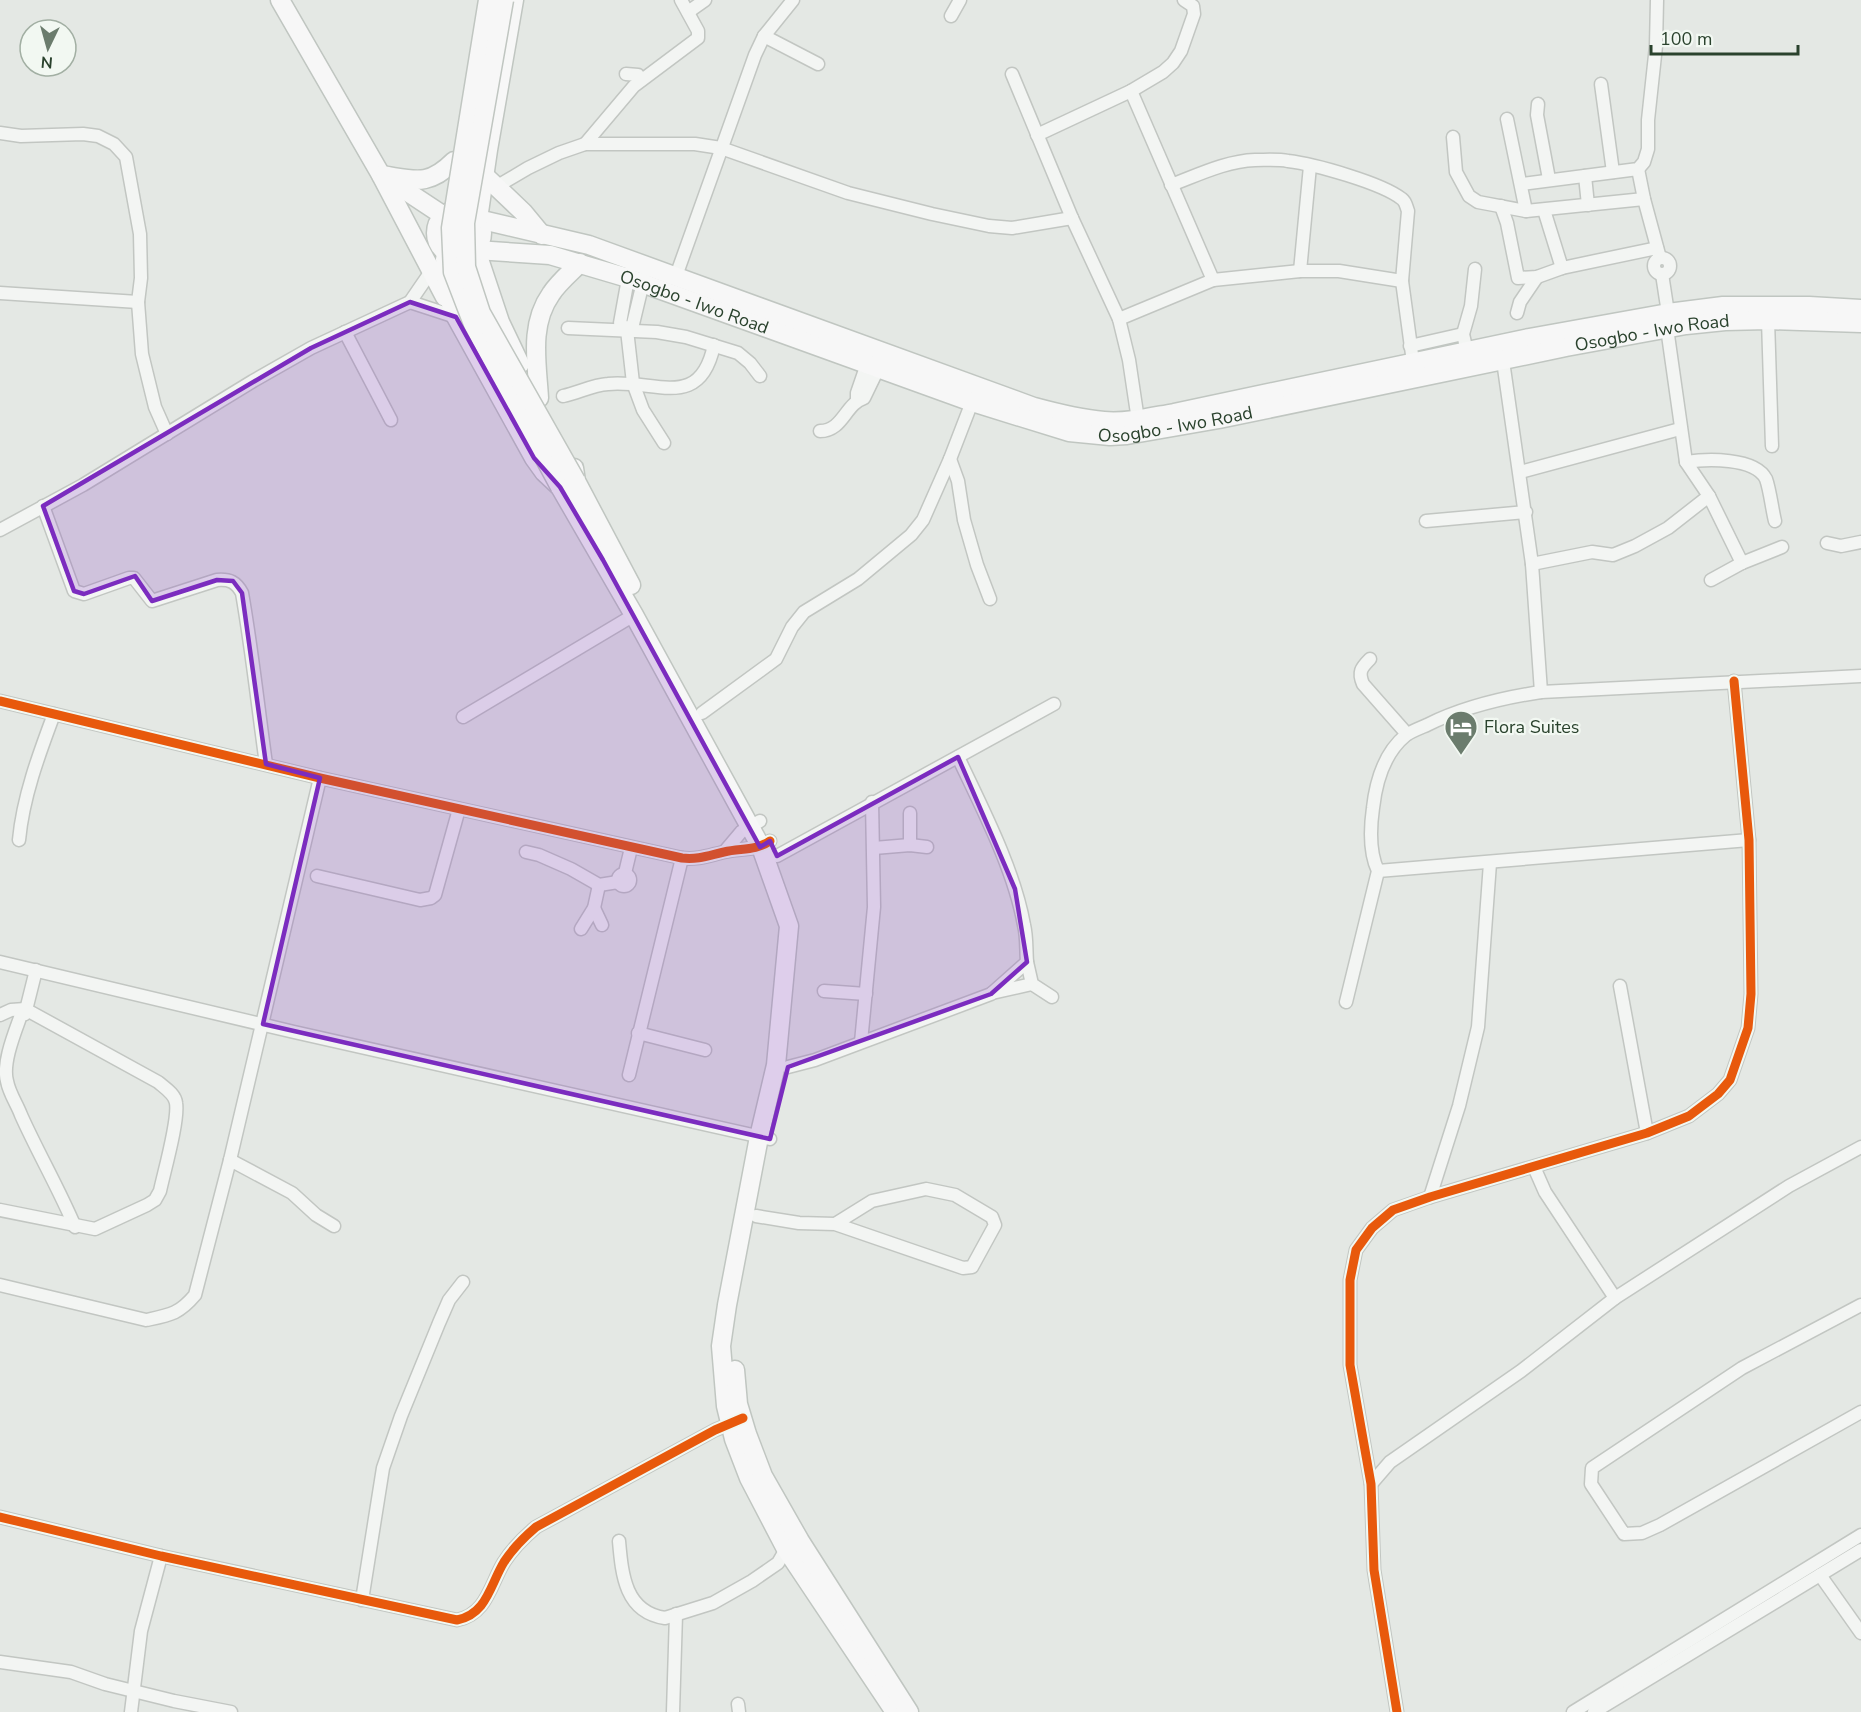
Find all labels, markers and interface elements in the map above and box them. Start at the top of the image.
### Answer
north arrow [18,18,78,78]
scale bar [1651,18,1798,56]
text: 100 m [1660,27,1712,51]
text: N [40,50,54,73]
street label: Osogbo - Iwo Road [617,264,772,340]
street label: Osogbo - Iwo Road [1573,309,1731,357]
street label: Osogbo - Iwo Road [1097,400,1255,448]
hotel icon: Flora Suites [1443,709,1479,756]
place label: Flora Suites [1484,715,1579,739]

